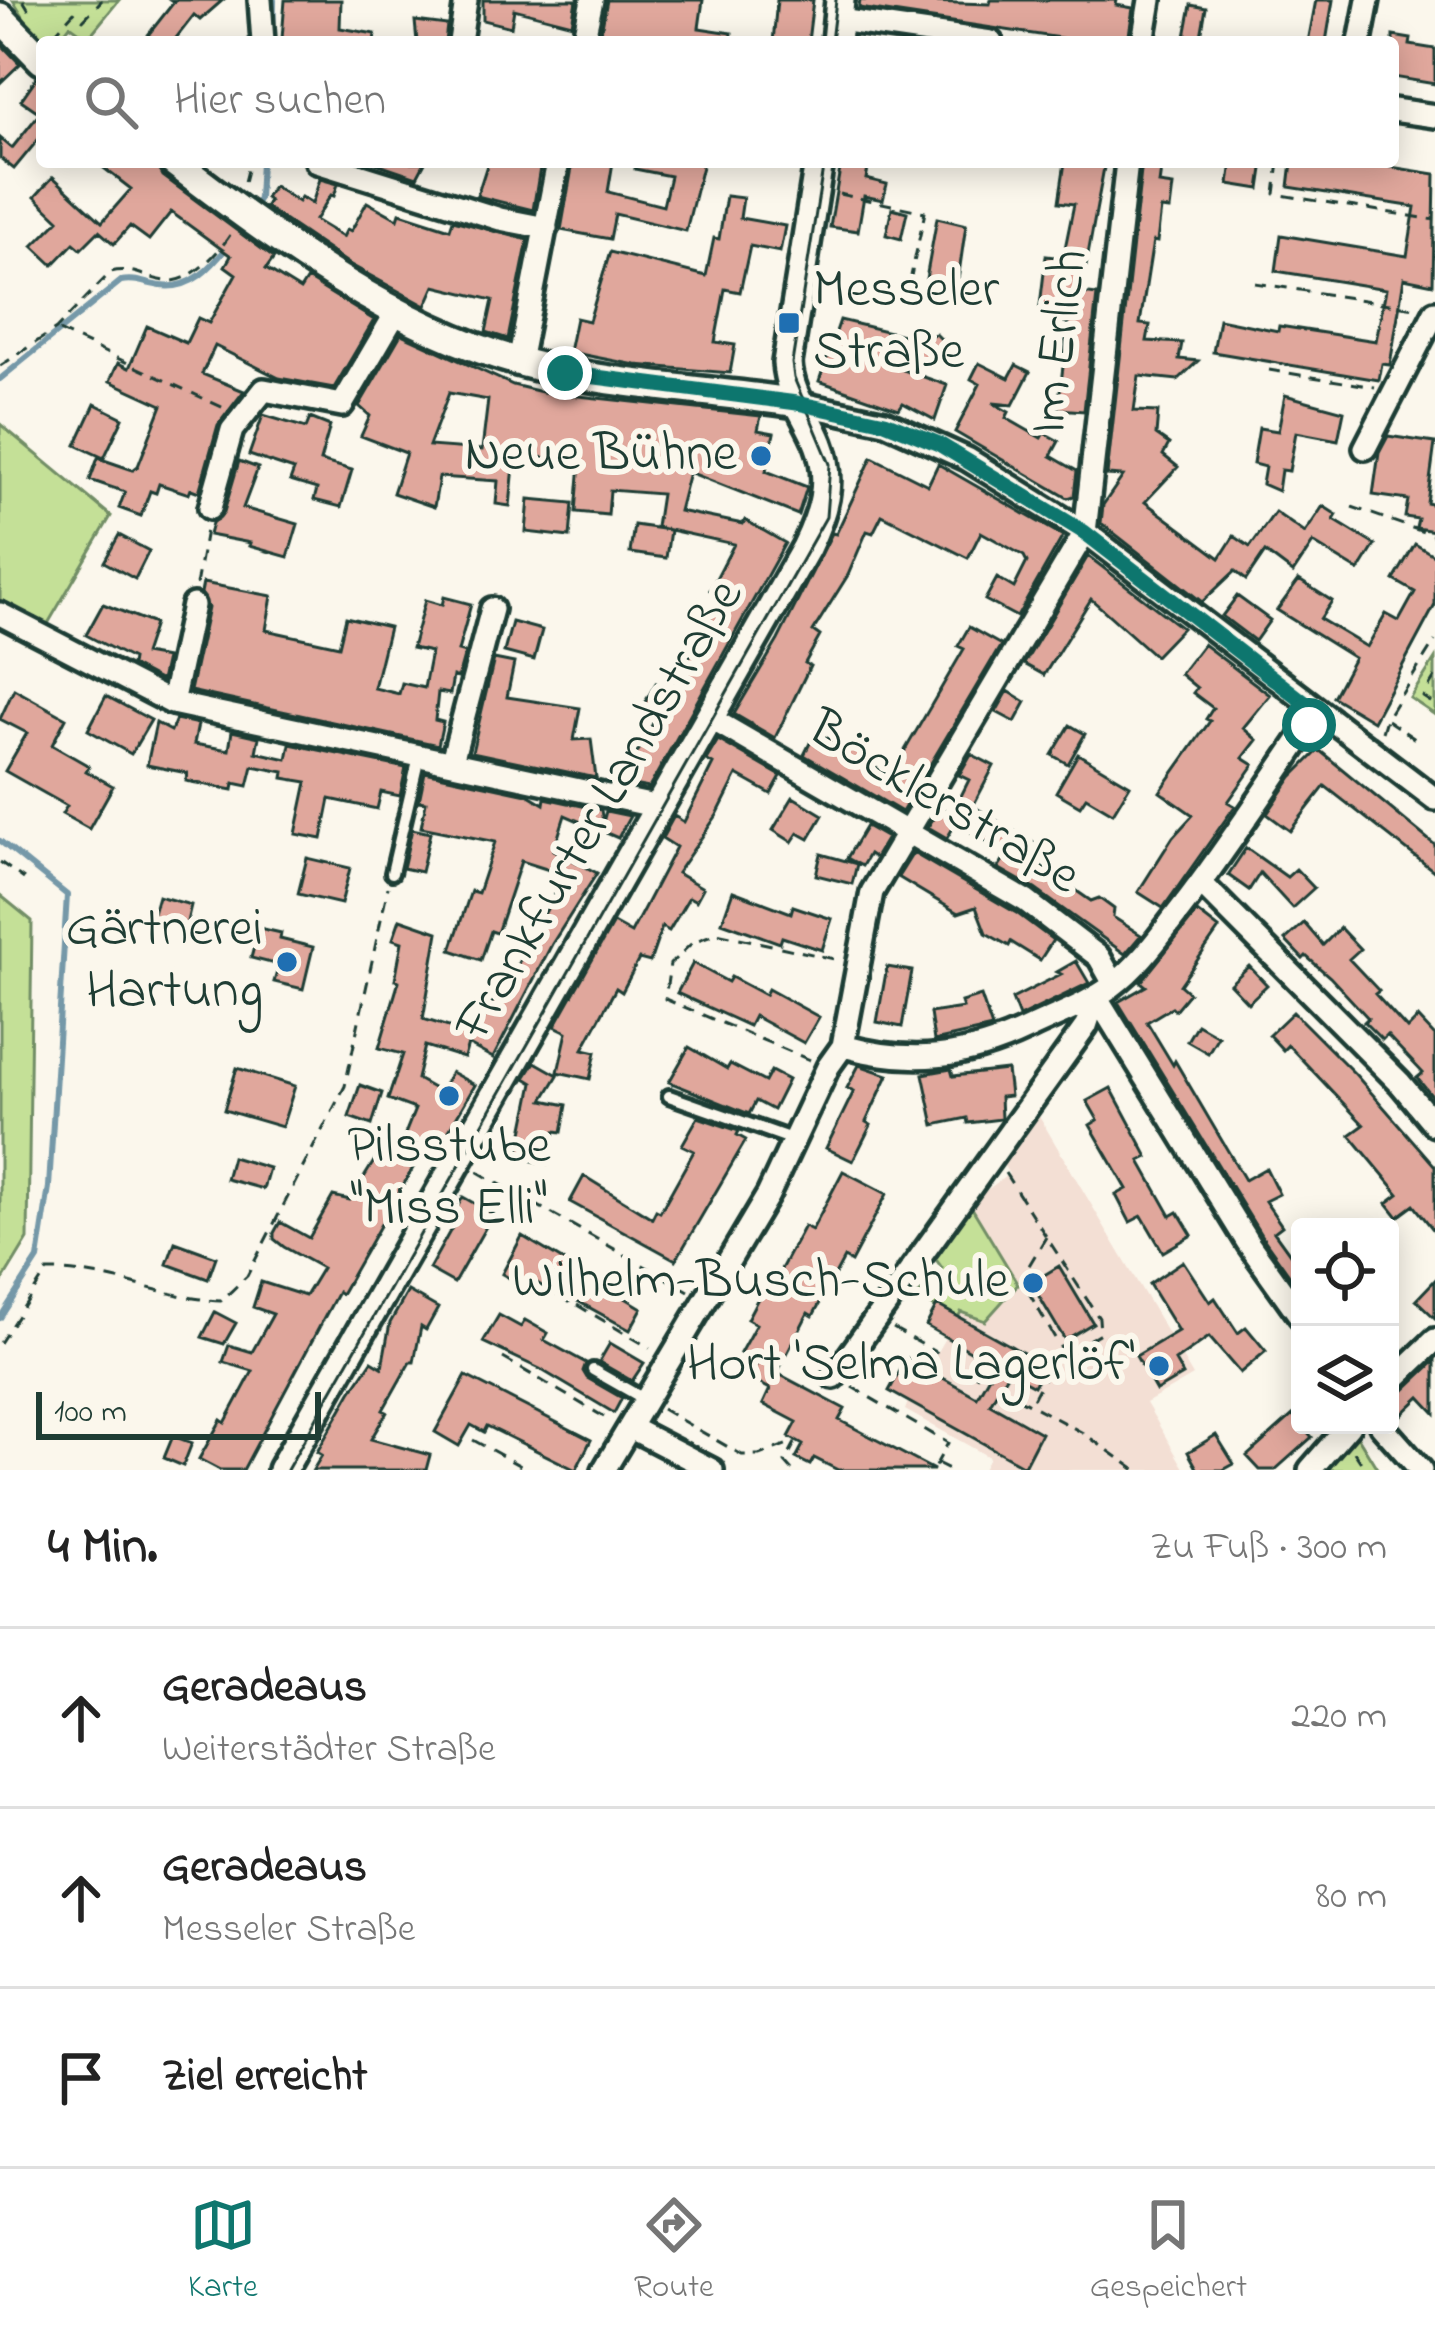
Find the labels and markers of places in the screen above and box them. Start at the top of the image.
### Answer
place label: Messeler Straße [813,253,999,393]
marker: Messeler Straße [776,310,802,336]
place label: Neue Bühne [464,417,738,495]
marker: Neue Bühne [748,443,774,469]
place label: Gärtnerei Hartung [65,892,263,1033]
marker: Gärtnerei Hartung [274,949,300,975]
marker: Pilsstube "Miss Elli" [436,1083,462,1109]
place label: Pilsstube "Miss Elli" [347,1109,551,1249]
place label: Wilhelm-Busch-Schule [512,1244,1010,1322]
marker: Wilhelm-Busch-Schule [1020,1270,1046,1296]
place label: Hort 'Selma Lagerlöf' [687,1327,1135,1406]
marker: Hort 'Selma Lagerlöf' [1146,1353,1172,1379]

